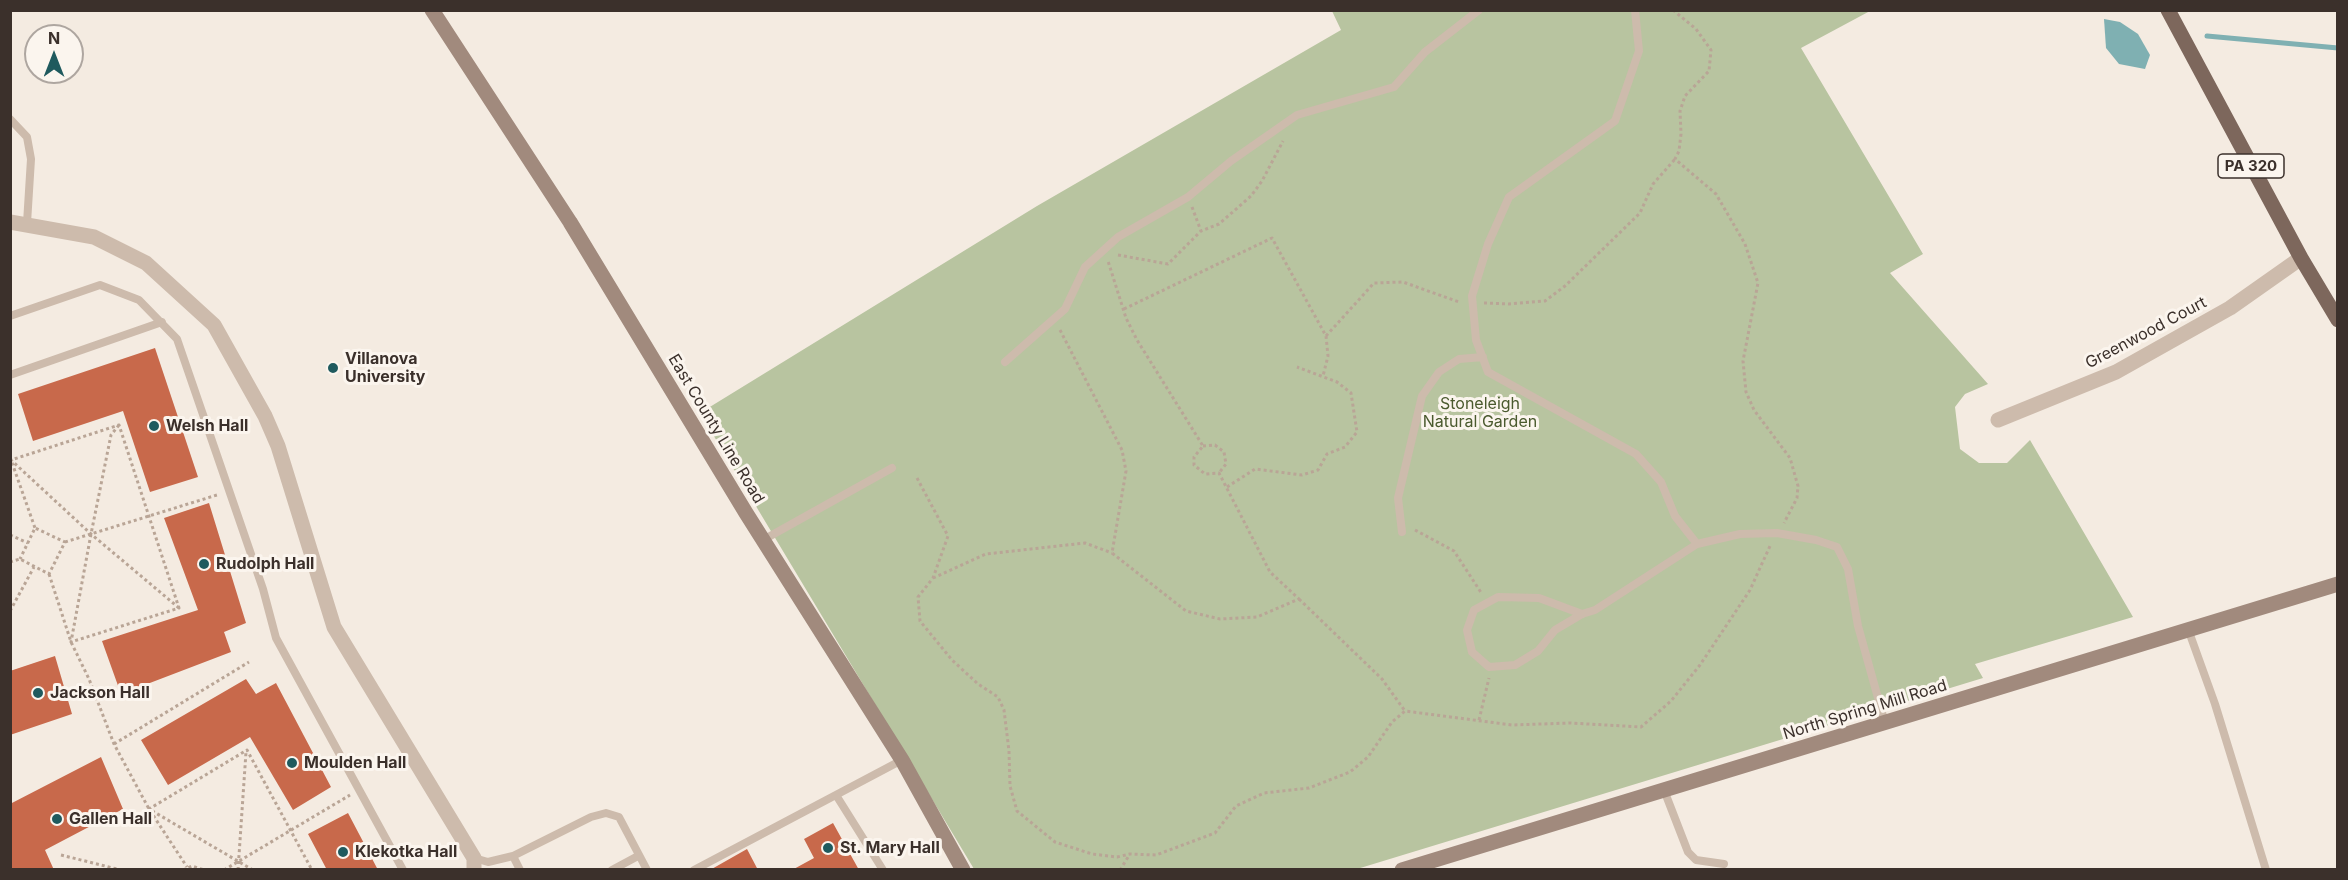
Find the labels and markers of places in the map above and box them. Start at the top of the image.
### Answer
place label: Villanova University [345,349,426,387]
marker: Villanova University [326,361,340,375]
place label: Welsh Hall [166,416,248,436]
marker: Welsh Hall [147,419,161,433]
place label: Rudolph Hall [216,554,314,574]
marker: Rudolph Hall [197,557,211,571]
place label: Jackson Hall [50,683,150,703]
marker: Jackson Hall [31,686,45,700]
place label: Moulden Hall [304,753,406,773]
marker: Moulden Hall [285,756,299,770]
place label: Gallen Hall [69,809,152,829]
marker: Gallen Hall [50,812,64,826]
place label: St. Mary Hall [840,838,940,858]
marker: St. Mary Hall [821,841,835,855]
place label: Klekotka Hall [355,842,457,862]
marker: Klekotka Hall [336,845,350,859]

